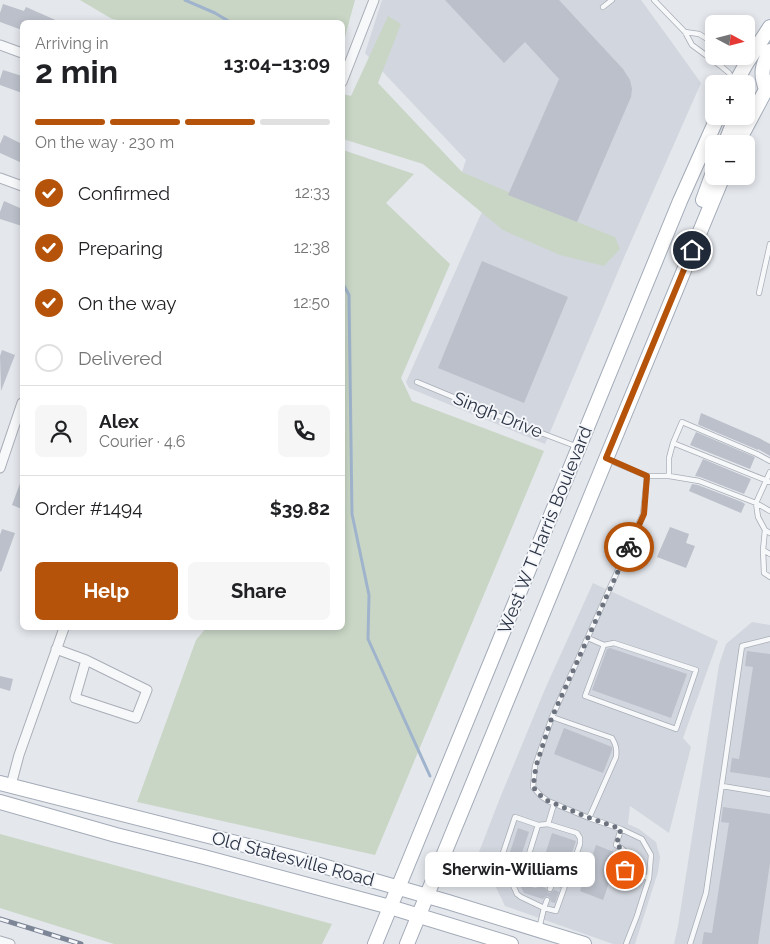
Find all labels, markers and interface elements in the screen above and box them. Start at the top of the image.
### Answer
north arrow [705,15,755,65]
map controls [705,15,755,185]
text: Arriving in [35,34,109,53]
text: 13:04–13:09 [224,52,330,74]
text: 2 min [35,53,118,90]
button: + [705,75,755,125]
text: On the way · 230 m [35,133,174,152]
button: − [705,135,755,185]
icon: check [35,179,63,207]
text: Confirmed [78,182,170,204]
text: 12:33 [295,183,330,202]
pin [671,229,713,271]
icon: check [35,234,63,262]
icon: home [678,236,706,264]
text: Preparing [78,237,163,259]
text: 12:38 [294,238,330,257]
icon: check [35,289,63,317]
text: On the way [78,292,177,314]
text: 12:50 [293,293,330,312]
text: Delivered [78,347,162,369]
street label: Singh Drive [450,387,546,442]
button: person [35,405,87,457]
button: phone [278,405,330,457]
text: Alex [99,410,139,432]
street label: West W T Harris Boulevard [493,423,596,637]
text: Courier · 4.6 [99,432,185,451]
text: Order #1494 [35,497,143,519]
text: $39.82 [270,497,330,519]
courier [604,522,654,572]
icon: bike [615,533,643,561]
button: Help [35,562,178,620]
button: Share [188,562,330,620]
street label: Old Statesville Road [210,827,377,890]
pin [604,849,646,891]
callout: Sherwin-Williams [425,852,595,888]
icon: bag [611,856,639,884]
text: Sherwin-Williams [442,860,578,879]

